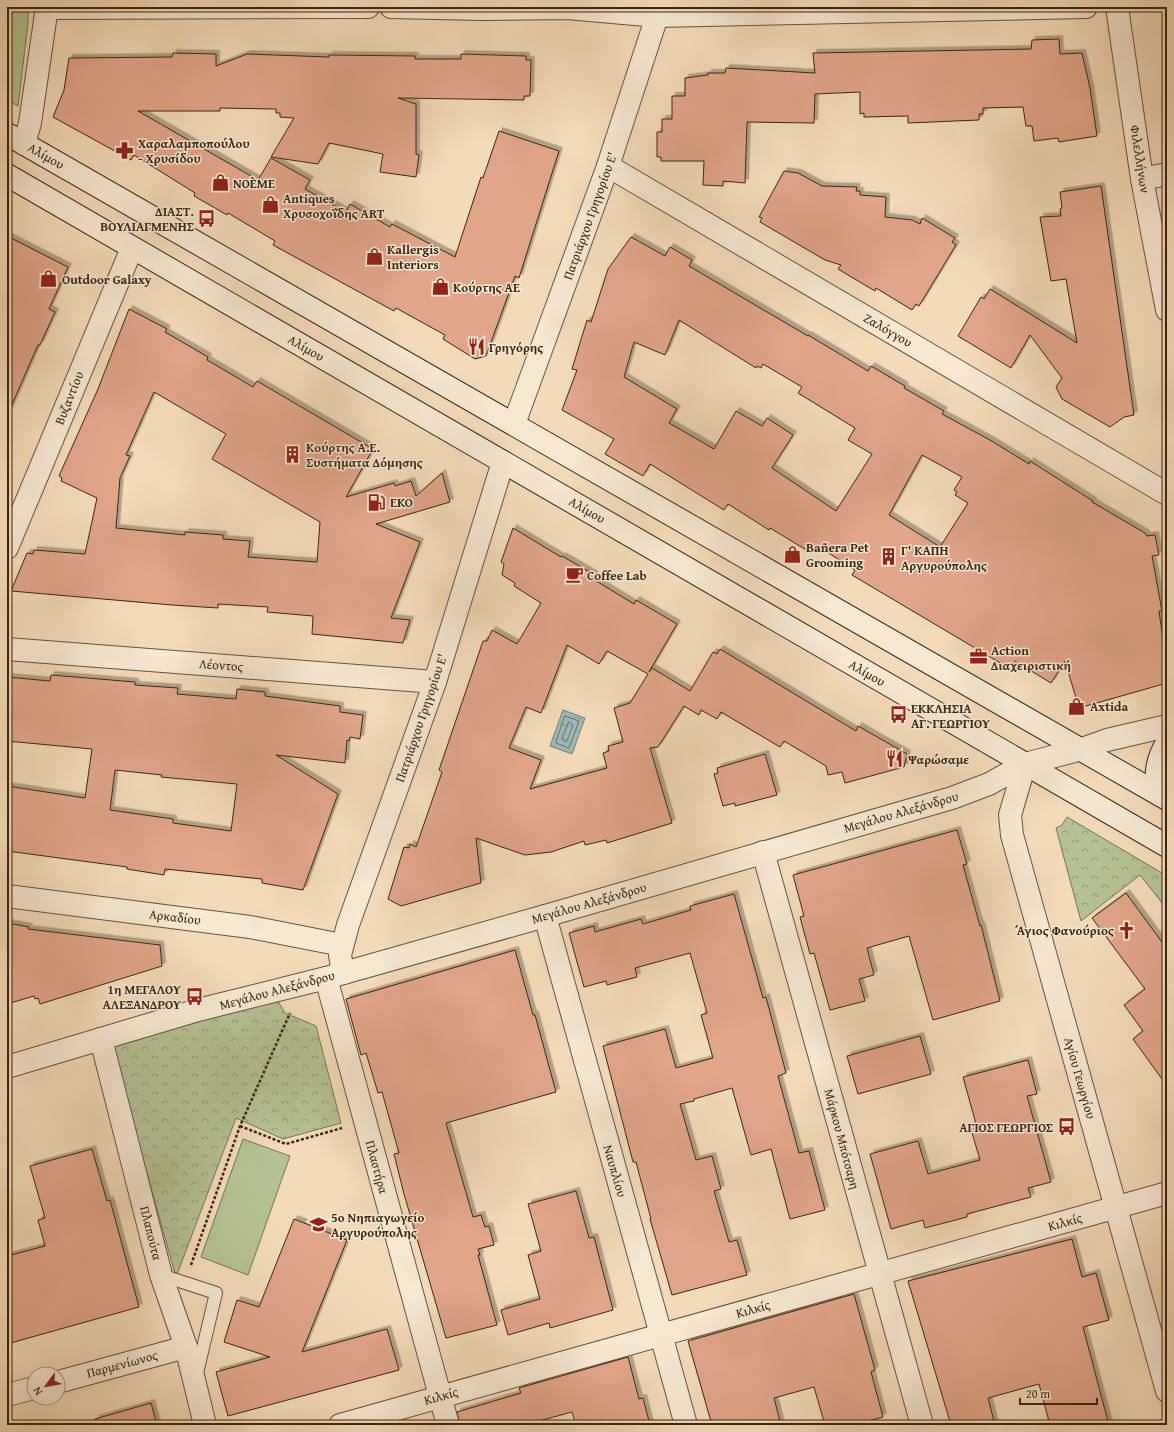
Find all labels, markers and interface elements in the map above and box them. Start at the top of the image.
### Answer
street label: Φιλελλήνων [1125,123,1155,195]
place label: Χαραλαμποπούλου - Χρυσίδου [138,134,250,168]
street label: Αλίμου [24,138,68,174]
pharmacy icon: Χαραλαμποπούλου - Χρυσίδου [115,140,135,160]
street label: Πατριάρχου Γρηγορίου Ε' [558,150,622,282]
shop icon: NOÈME [210,173,230,193]
place label: NOÈME [233,174,275,193]
place label: Antiques Χρυσοχοΐδης ART [283,189,385,223]
shop icon: Antiques Χρυσοχοΐδης ART [260,195,280,215]
place label: ΔΙΑΣΤ. ΒΟΥΛΙΑΓΜΕΝΗΣ [100,202,194,236]
bus stop icon: ΔΙΑΣΤ. ΒΟΥΛΙΑΓΜΕΝΗΣ [197,208,217,228]
place label: Kallergis Interiors [387,240,439,274]
shop icon: Kallergis Interiors [364,246,384,266]
shop icon: Outdoor Galaxy [39,269,59,289]
place label: Outdoor Galaxy [62,270,152,289]
shop icon: Κούρτης ΑΕ [430,277,450,297]
place label: Κούρτης ΑΕ [453,278,520,297]
street label: Ζαλόγγου [860,308,916,352]
street label: Αλίμου [284,330,328,366]
restaurant icon: Γρηγόρης [466,337,486,357]
place label: Γρηγόρης [489,338,543,357]
street label: Βυζαντίου [50,368,88,428]
place label: Κούρτης Α.Ε. Συστήματα Δόμησης [306,438,423,472]
building icon: Κούρτης Α.Ε. Συστήματα Δόμησης [283,444,303,464]
fuel station icon: EKO [367,492,387,512]
street label: Αλίμου [565,492,609,528]
place label: EKO [390,493,413,512]
place label: Bañera Pet Grooming [806,538,869,572]
place label: Γ' ΚΑΠΗ Αργυρούπολης [901,541,987,575]
shop icon: Bañera Pet Grooming [783,544,803,564]
building icon: Γ' ΚΑΠΗ Αργυρούπολης [878,547,898,567]
cafe icon: Coffee Lab [564,565,584,585]
place label: Coffee Lab [587,566,647,585]
place label: Action Διαχειριστική [990,641,1071,675]
office icon: Action Διαχειριστική [968,647,988,667]
street label: Πατριάρχου Γρηγορίου Ε' [390,651,452,785]
street label: Λέοντος [198,654,244,676]
street label: Αλίμου [845,655,889,691]
shop icon: Axtida [1067,696,1087,716]
place label: Axtida [1090,697,1129,716]
place label: ΕΚΚΛΗΣΙΑ ΑΓ. ΓΕΩΡΓΙΟΥ [911,699,991,733]
bus stop icon: ΕΚΚΛΗΣΙΑ ΑΓ. ΓΕΩΡΓΙΟΥ [888,705,908,725]
restaurant icon: Ψαρώσαμε [885,749,905,769]
place label: Ψαρώσαμε [907,750,969,769]
street label: Μεγάλου Αλεξάνδρου [841,786,961,837]
street label: Μεγάλου Αλεξάνδρου [529,877,649,928]
street label: Αρκαδίου [148,904,202,930]
church icon: Άγιος Φανούριος [1117,920,1137,940]
place label: Άγιος Φανούριος [1015,921,1114,940]
street label: Μεγάλου Αλεξάνδρου [217,965,337,1015]
place label: 1η ΜΕΓΑΛΟΥ ΑΛΕΞΑΝΔΡΟΥ [103,980,182,1014]
bus stop icon: 1η ΜΕΓΑΛΟΥ ΑΛΕΞΑΝΔΡΟΥ [184,986,204,1006]
street label: Αγίου Γεωργίου [1059,1035,1101,1121]
street label: Μάρκου Μπότσαρη [819,1087,865,1191]
bus stop icon: ΑΓΙΟΣ ΓΕΩΡΓΙΟΣ [1056,1117,1076,1137]
place label: ΑΓΙΟΣ ΓΕΩΡΓΙΟΣ [959,1118,1053,1137]
street label: Πλαστήρα [361,1138,393,1196]
street label: Ναυπλίου [598,1143,632,1200]
street label: Πλαπούτα [135,1204,167,1262]
place label: 5ο Νηπιαγωγείο Αργυρούπολης [331,1208,425,1242]
street label: Κιλκίς [1046,1208,1085,1236]
school or university icon: 5ο Νηπιαγωγείο Αργυρούπολης [308,1214,328,1234]
street label: Κιλκίς [734,1295,773,1323]
street label: Παρμενίωνος [84,1345,160,1383]
north arrow [26,1366,66,1406]
scale bar [1020,1380,1097,1406]
street label: Κιλκίς [422,1382,461,1410]
text: N [28,1383,46,1399]
text: 20 m [1026,1385,1050,1402]

